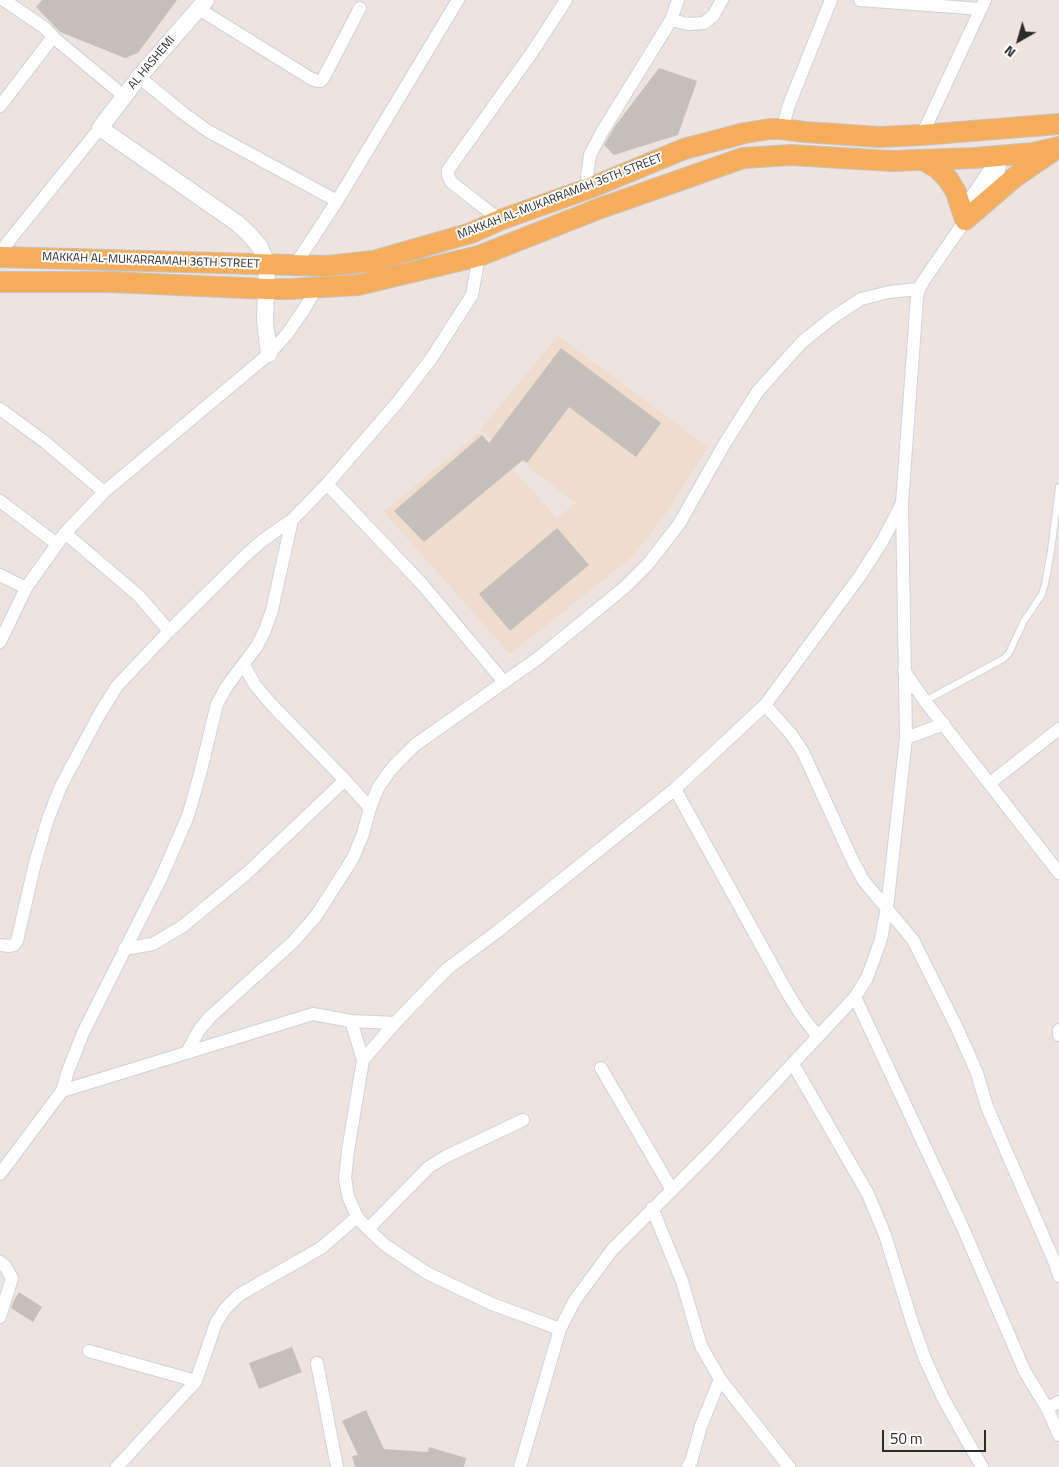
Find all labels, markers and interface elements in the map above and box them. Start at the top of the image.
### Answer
north arrow [994,15,1044,65]
street label: AL HASHEMI [126,33,178,93]
text: N [999,41,1020,63]
street label: MAKKAH AL-MUKARRAMAH 36TH STREET [456,151,664,243]
street label: MAKKAH AL-MUKARRAMAH 36TH STREET [42,250,260,272]
scale bar [884,1420,988,1452]
text: 50 m [890,1427,923,1450]

